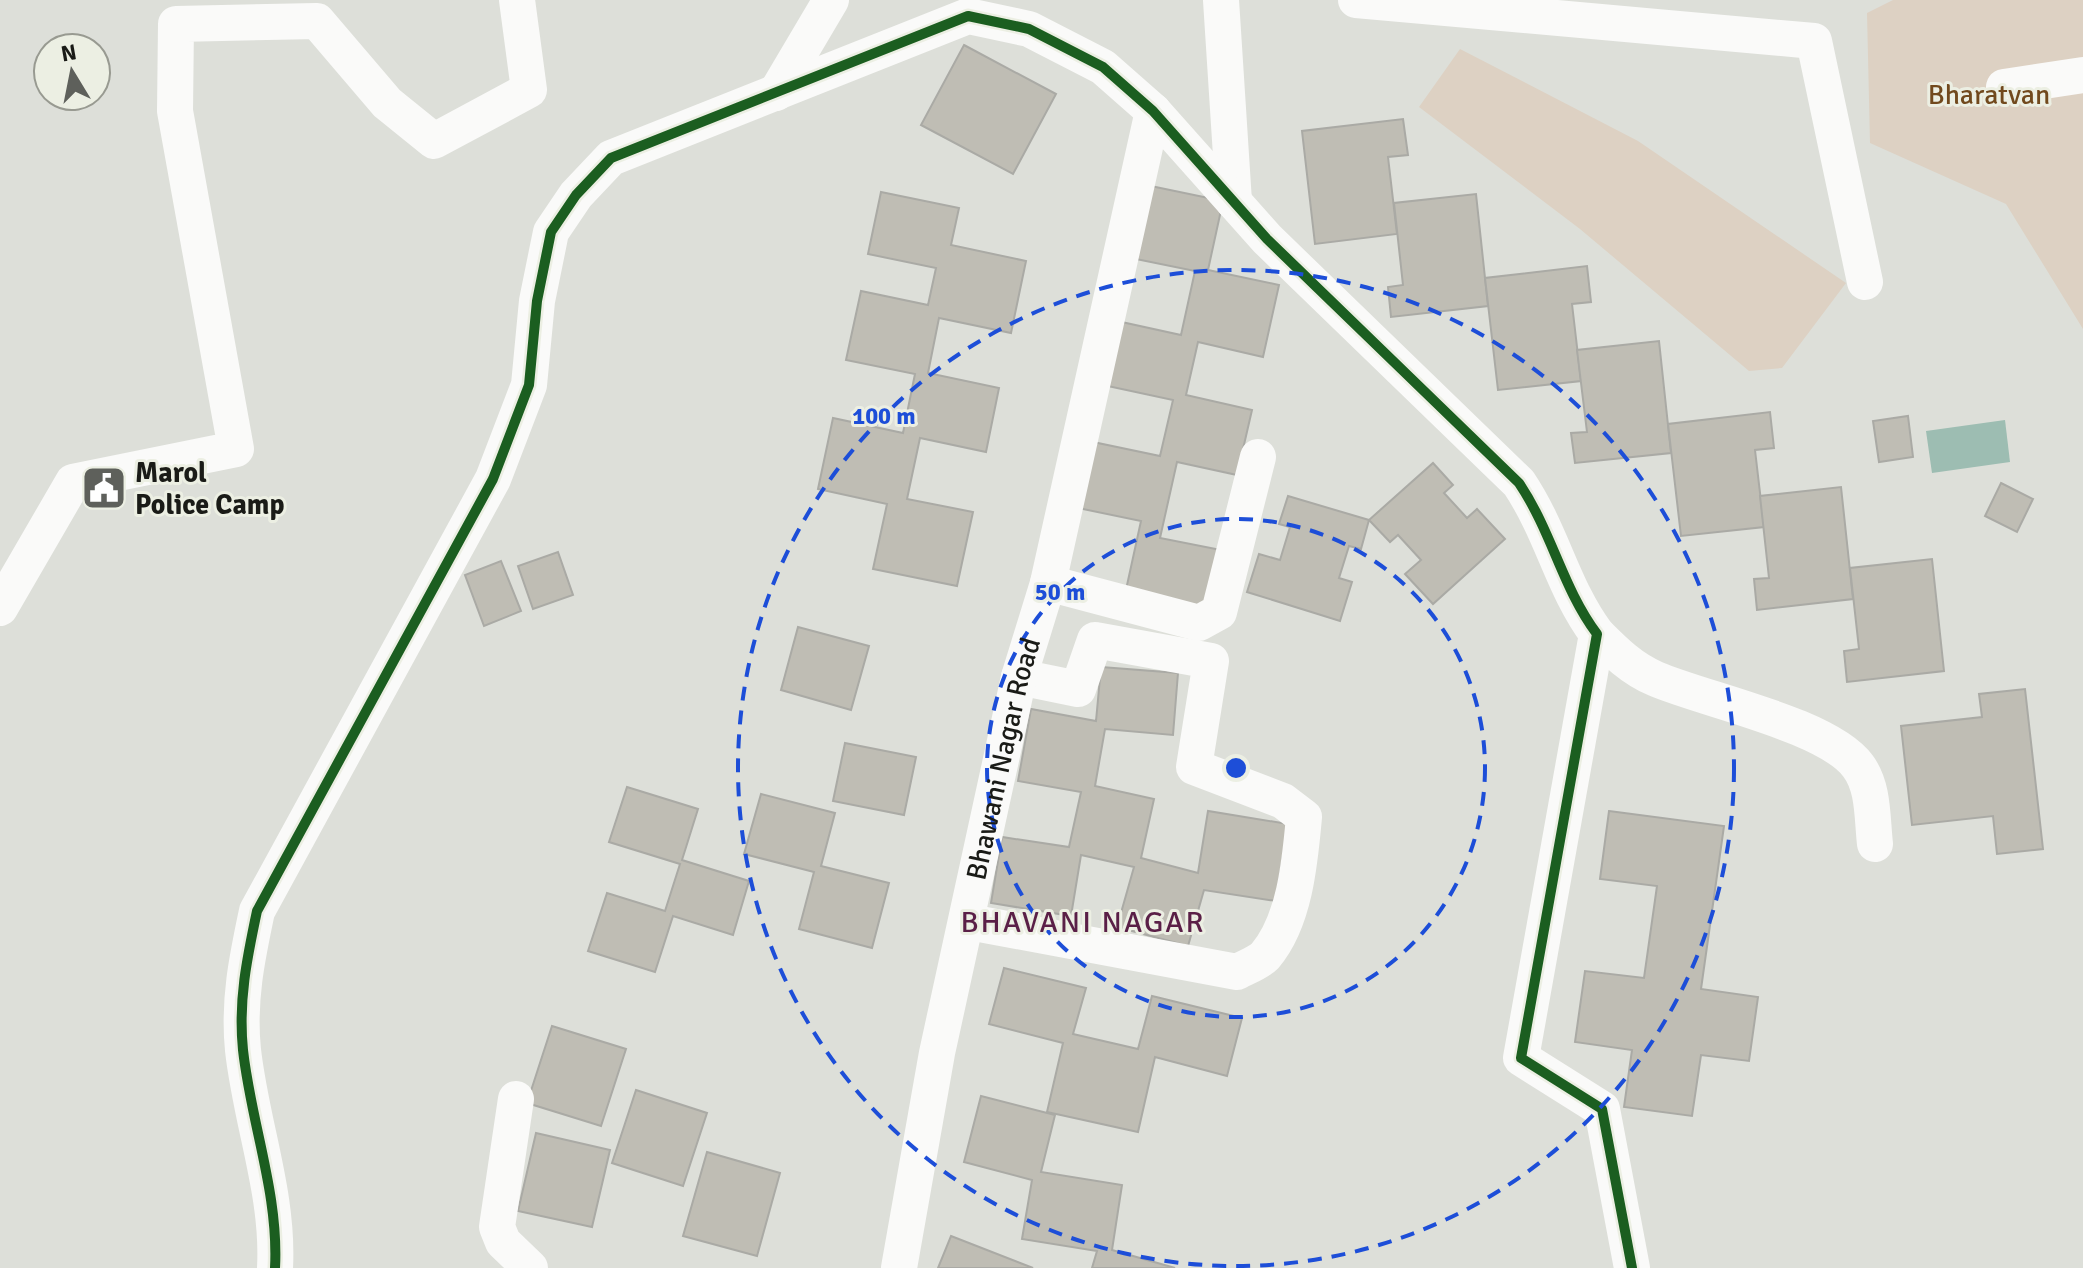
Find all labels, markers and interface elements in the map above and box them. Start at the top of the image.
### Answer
north arrow [32,32,112,112]
text: N [59,38,78,67]
park label: Bharatvan [1928,78,2050,112]
text: 100 m [852,401,916,431]
place label: Marol Police Camp [135,456,284,522]
public building icon: Marol Police Camp [80,464,128,512]
text: 50 m [1035,577,1085,607]
street label: Bhawani Nagar Road [959,633,1048,883]
centre of rings [1222,754,1250,782]
district label: BHAVANI NAGAR [960,904,1206,941]

